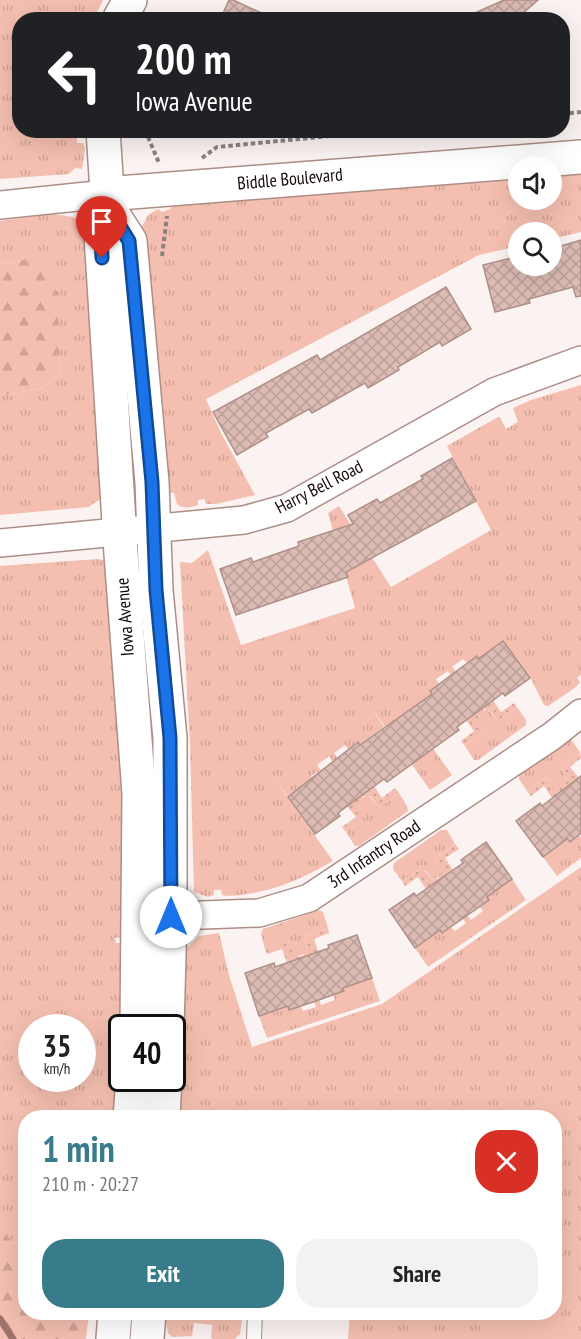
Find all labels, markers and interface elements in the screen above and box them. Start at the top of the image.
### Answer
text: 200 m [135,31,232,86]
icon: left [36,36,114,114]
text: Iowa Avenue [135,84,253,118]
map controls [508,156,562,276]
button: sound [508,156,562,210]
street label: Biddle Boulevard [236,162,344,195]
pin [76,196,127,258]
icon: arrive [85,205,118,238]
button: search [508,222,562,276]
street label: Harry Bell Road [271,455,367,519]
street label: Iowa Avenue [110,577,139,657]
street label: 3rd Infantry Road [323,814,425,893]
position arrow [139,885,203,949]
speed limit sign: 40 [108,1014,186,1092]
text: 35 [43,1026,71,1065]
text: km/h [44,1059,70,1078]
text: 1 min [42,1125,115,1172]
button: close [475,1130,538,1193]
text: 210 m · 20:27 [42,1171,139,1197]
button: Exit [42,1239,284,1308]
button: Share [296,1239,538,1308]

